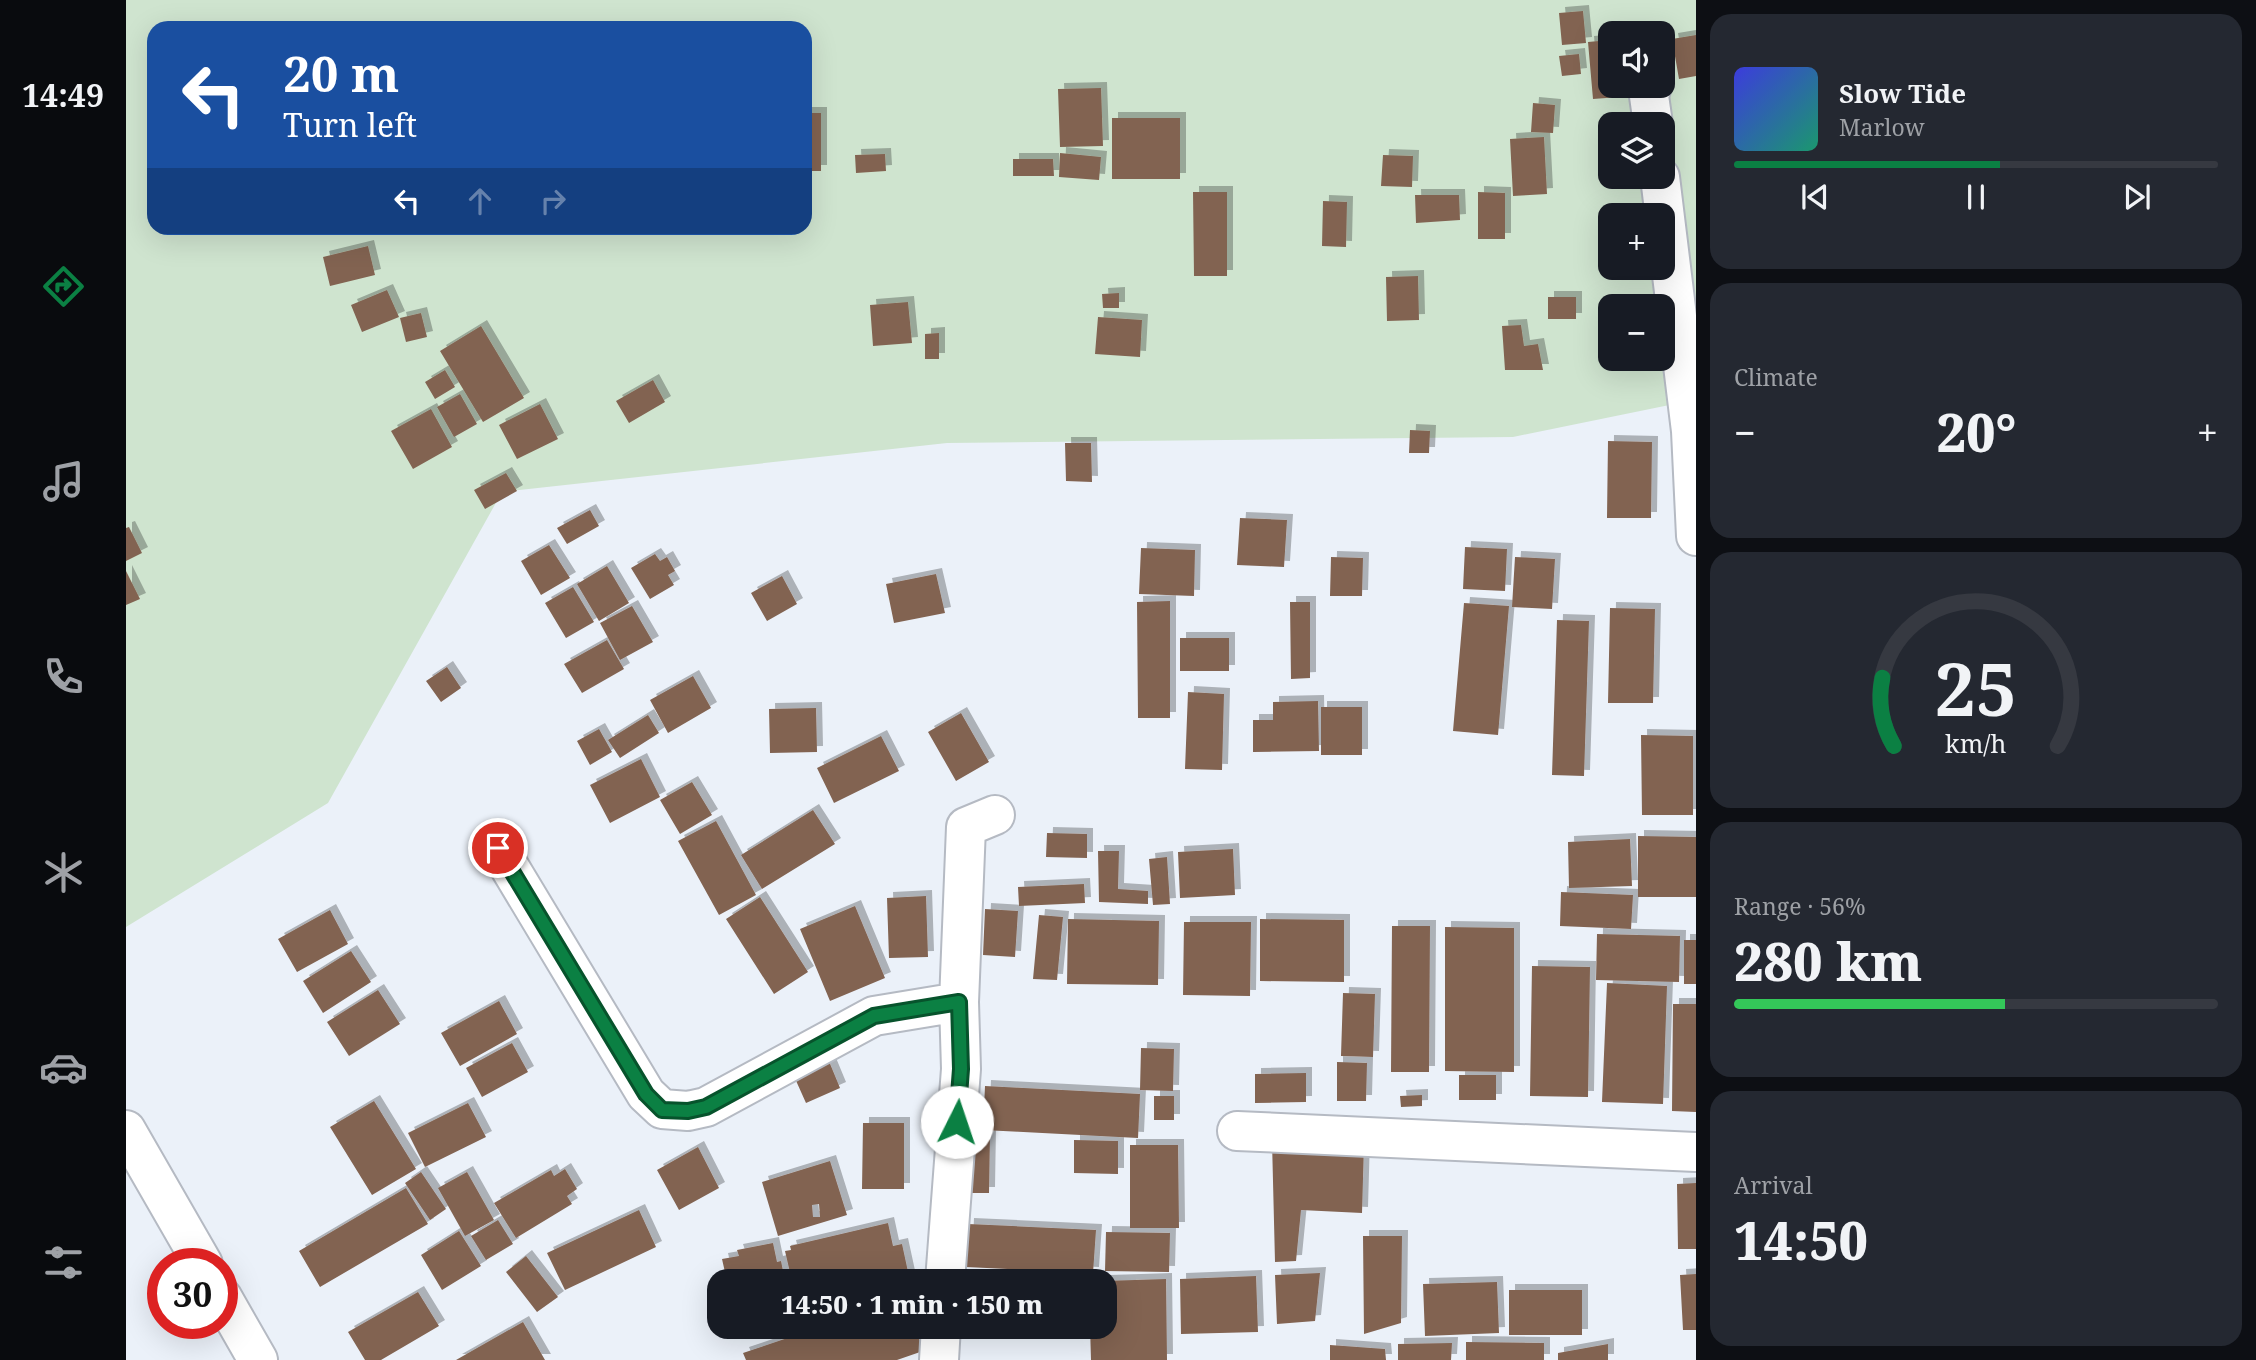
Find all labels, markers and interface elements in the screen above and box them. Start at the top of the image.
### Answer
map controls [1598,21,1675,371]
button: sound [1598,21,1675,98]
text: 20 m [283,40,399,106]
icon: left [168,49,259,140]
text: 14:49 [22,73,104,116]
text: Slow Tide [1839,75,1966,111]
text: Turn left [283,103,417,146]
text: Marlow [1839,111,1925,143]
button: layers [1598,112,1675,189]
icon: previous [1796,178,1834,216]
icon: pause [1957,178,1995,216]
icon: next [2118,178,2156,216]
icon: left [388,182,426,220]
icon: ahead [461,182,499,220]
icon: right [534,182,572,220]
button: + [1598,203,1675,280]
icon: directions [39,262,88,311]
button: − [1598,294,1675,371]
text: Climate [1734,361,1818,393]
text: 20° [1936,396,2016,467]
text: − [1734,406,1756,458]
text: + [2197,406,2218,458]
icon: music [39,457,88,506]
text: 25 [1935,638,2017,737]
icon: phone [39,652,88,701]
text: km/h [1945,726,2007,760]
pin [468,818,528,878]
icon: arrive [479,829,517,867]
icon: climate [39,848,88,897]
text: Range · 56% [1734,890,1866,922]
text: 280 km [1734,925,1922,996]
icon: car [39,1043,88,1092]
position arrow [920,1085,994,1159]
text: Arrival [1734,1169,1813,1201]
text: 14:50 [1734,1204,1868,1275]
icon: filters [39,1238,88,1287]
speed limit sign: 30 [147,1248,238,1339]
text: 14:50 · 1 min · 150 m [781,1286,1043,1322]

